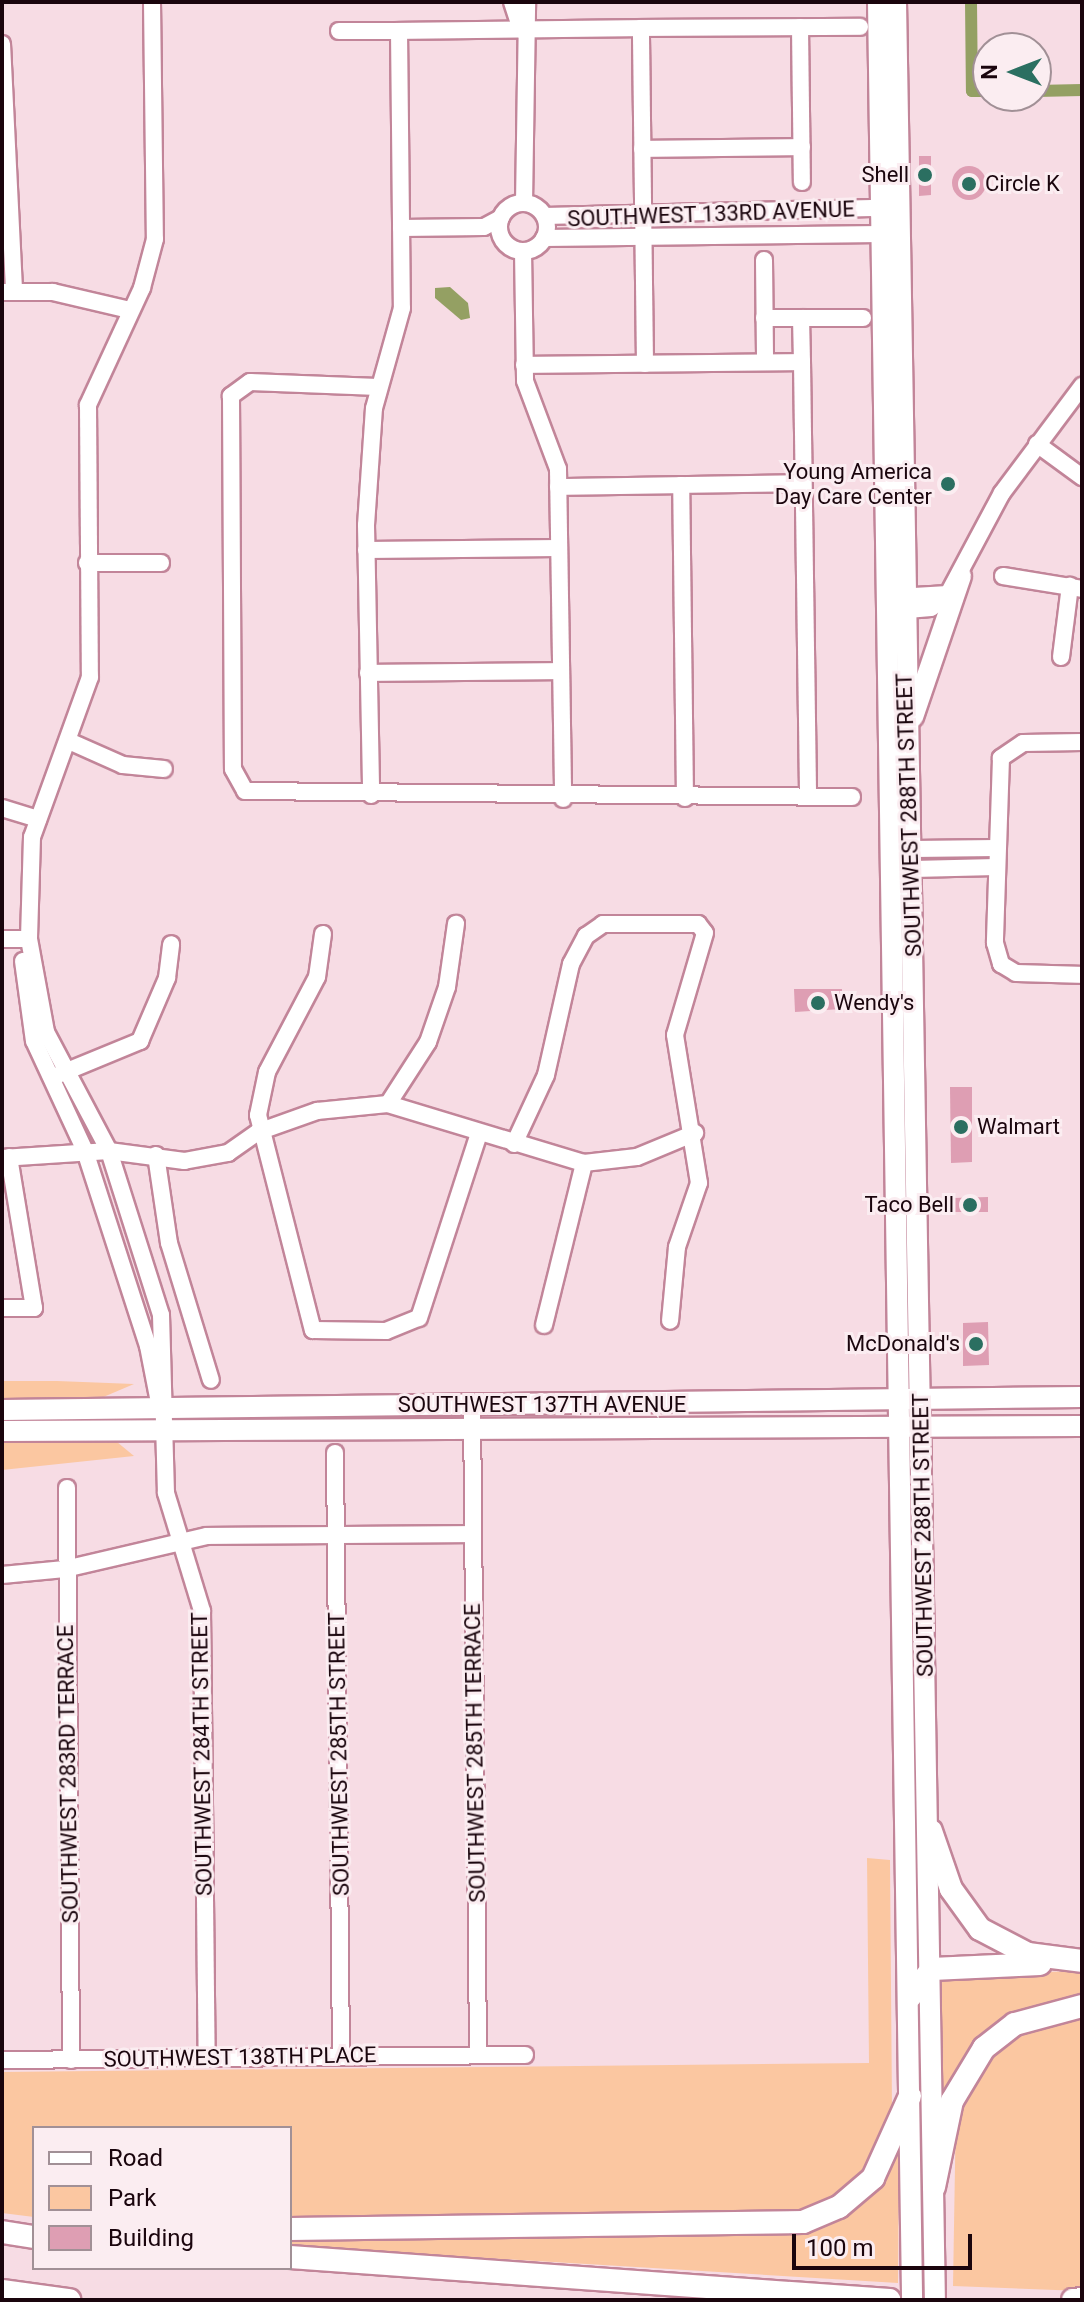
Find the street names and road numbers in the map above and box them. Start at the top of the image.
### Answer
street label: SOUTHWEST 133RD AVENUE [567,196,855,232]
street label: SOUTHWEST 288TH STREET [891,672,927,958]
street label: SOUTHWEST 137TH AVENUE [398,1392,686,1418]
street label: SOUTHWEST 288TH STREET [907,1393,939,1677]
street label: SOUTHWEST 285TH TERRACE [459,1603,491,1903]
street label: SOUTHWEST 284TH STREET [186,1612,218,1896]
street label: SOUTHWEST 285TH STREET [323,1612,355,1896]
street label: SOUTHWEST 283RD TERRACE [52,1624,84,1924]
street label: SOUTHWEST 138TH PLACE [103,2041,377,2073]

